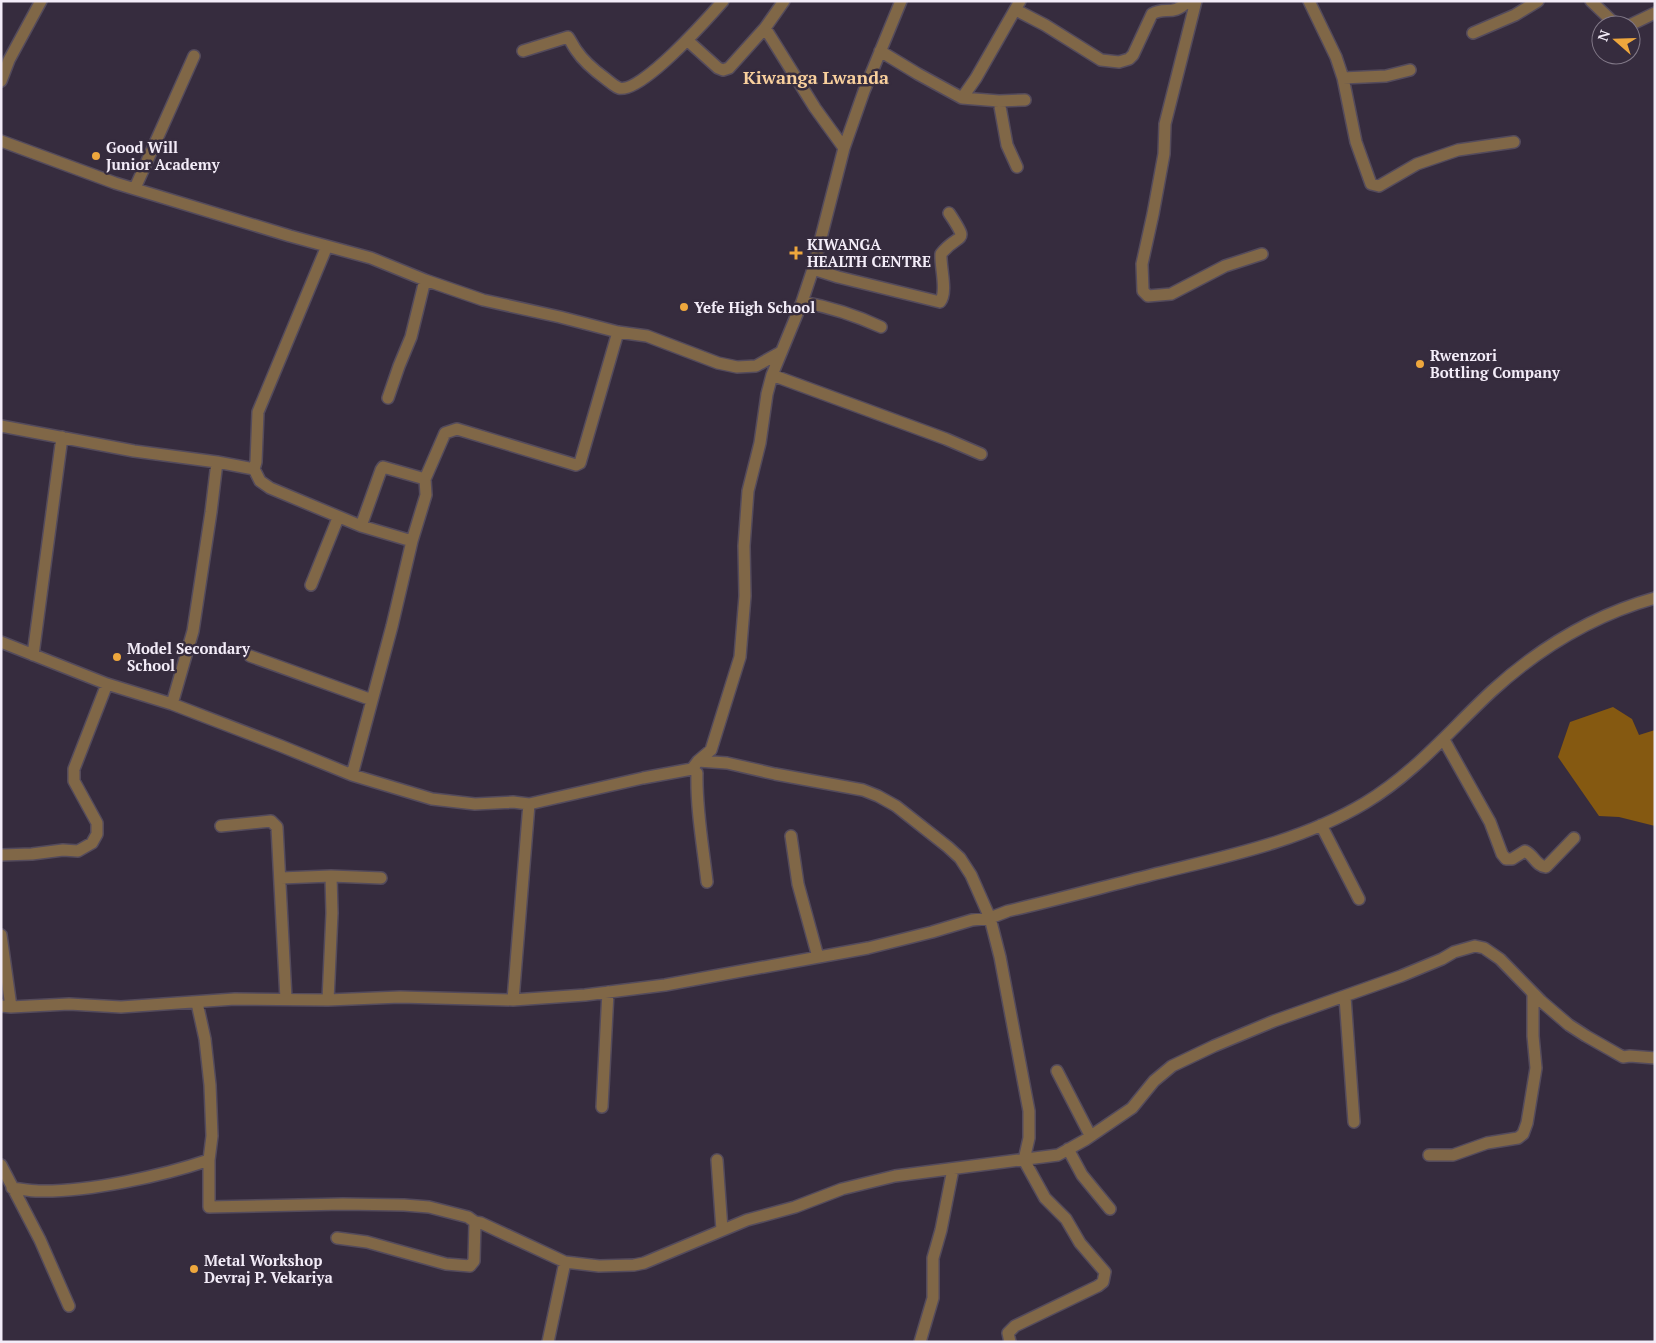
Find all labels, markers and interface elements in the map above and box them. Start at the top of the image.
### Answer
north arrow [1591,15,1641,65]
text: N [1593,27,1614,44]
district label: Kiwanga Lwanda [743,65,889,89]
place label: Good Will Junior Academy [106,137,221,174]
marker: Good Will Junior Academy [90,150,102,162]
place label: KIWANGA HEALTH CENTRE [807,234,931,271]
marker: KIWANGA HEALTH CENTRE [789,246,803,260]
place label: Yefe High School [694,297,815,317]
marker: Yefe High School [678,301,690,313]
place label: Rwenzori Bottling Company [1430,345,1561,382]
marker: Rwenzori Bottling Company [1414,358,1426,370]
place label: Model Secondary School [127,638,251,675]
marker: Model Secondary School [111,651,123,663]
place label: Metal Workshop Devraj P. Vekariya [204,1250,333,1287]
marker: Metal Workshop Devraj P. Vekariya [188,1263,200,1275]

